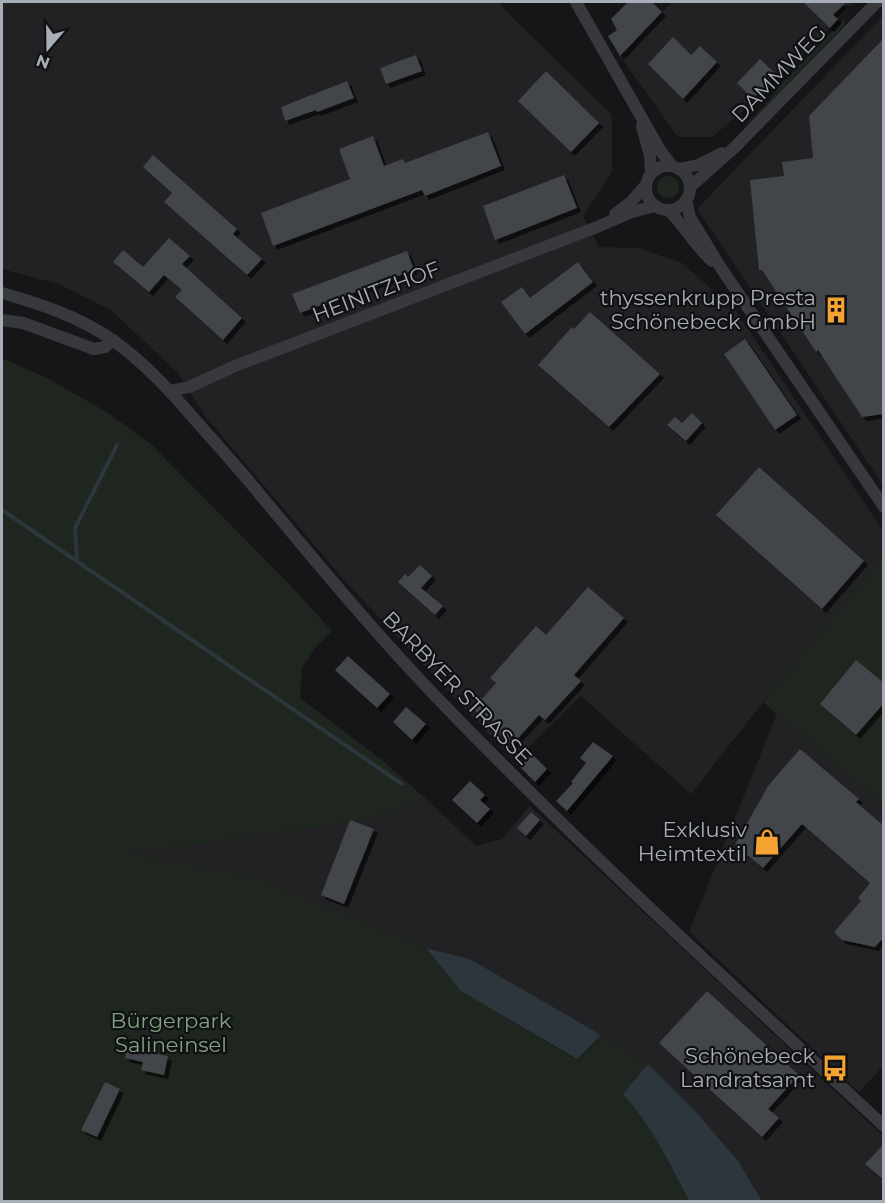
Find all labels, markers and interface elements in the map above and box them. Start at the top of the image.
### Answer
north arrow [18,18,78,78]
street label: DAMMWEG [726,20,831,127]
text: N [34,50,52,73]
street label: HEINITZHOF [309,256,443,327]
place label: thyssenkrupp Presta Schönebeck GmbH [600,285,816,334]
building icon: thyssenkrupp Presta Schönebeck GmbH [821,295,851,325]
street label: BARBYER STRASSE [378,606,537,770]
place label: Exklusiv Heimtextil [638,817,748,866]
shop icon: Exklusiv Heimtextil [752,827,782,857]
park label: Bürgerpark Salineinsel [111,1008,232,1057]
place label: Schönebeck Landratsamt [680,1043,815,1092]
bus stop icon: Schönebeck Landratsamt [820,1053,850,1083]

